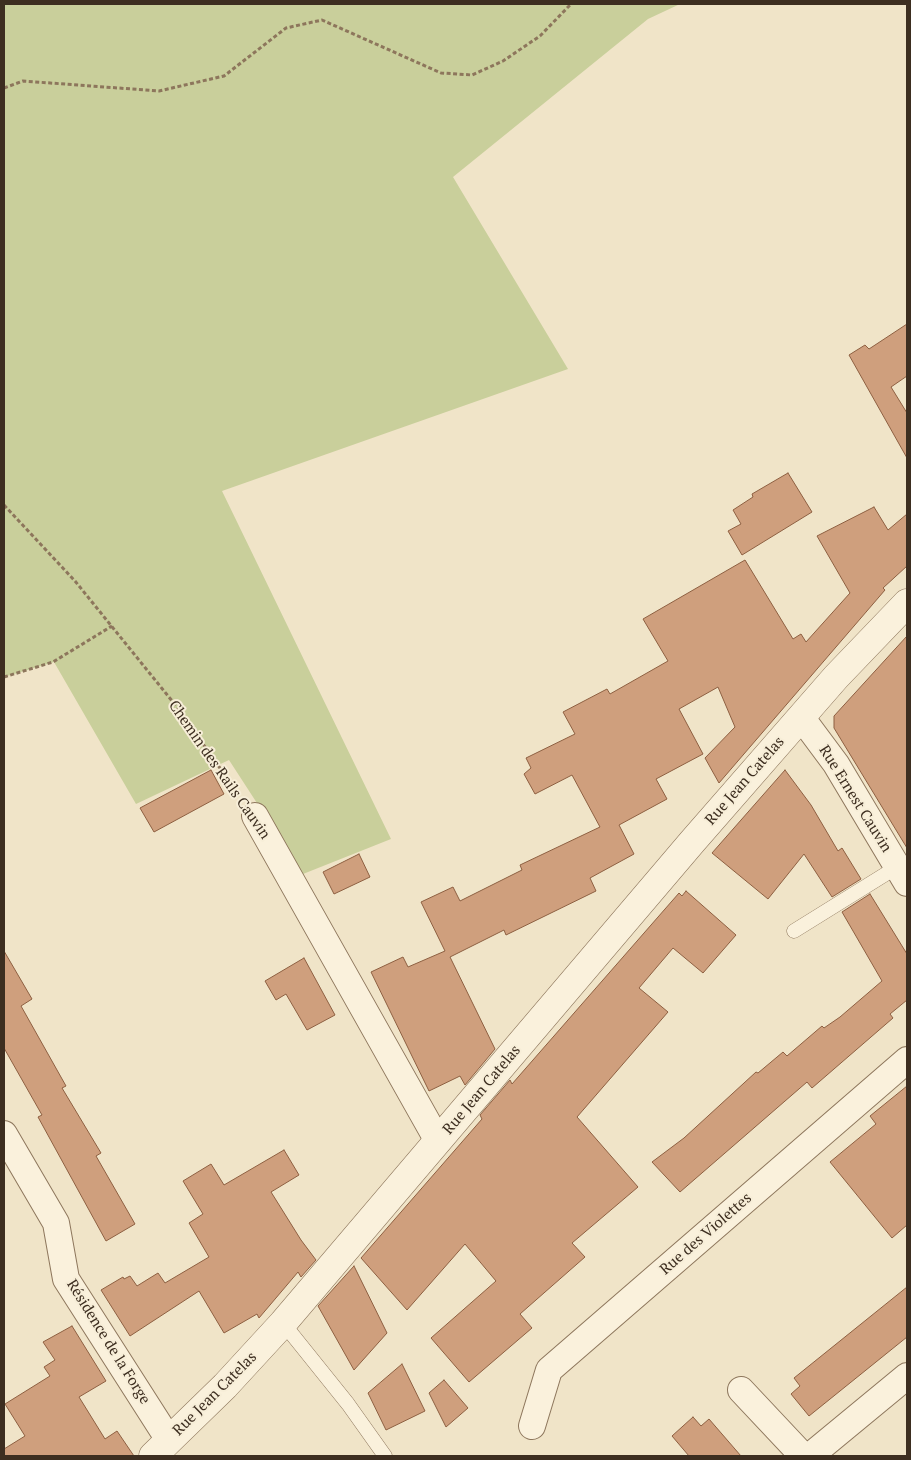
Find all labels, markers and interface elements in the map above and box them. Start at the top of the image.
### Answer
street label: Chemin des Rails Cauvin [164,697,274,843]
street label: Rue Jean Catelas [702,733,788,829]
street label: Rue Ernest Cauvin [815,742,895,856]
street label: Rue Jean Catelas [439,1042,525,1138]
street label: Rue des Violettes [656,1189,756,1279]
street label: Résidence de la Forge [62,1276,154,1408]
street label: Rue Jean Catelas [169,1348,261,1440]

